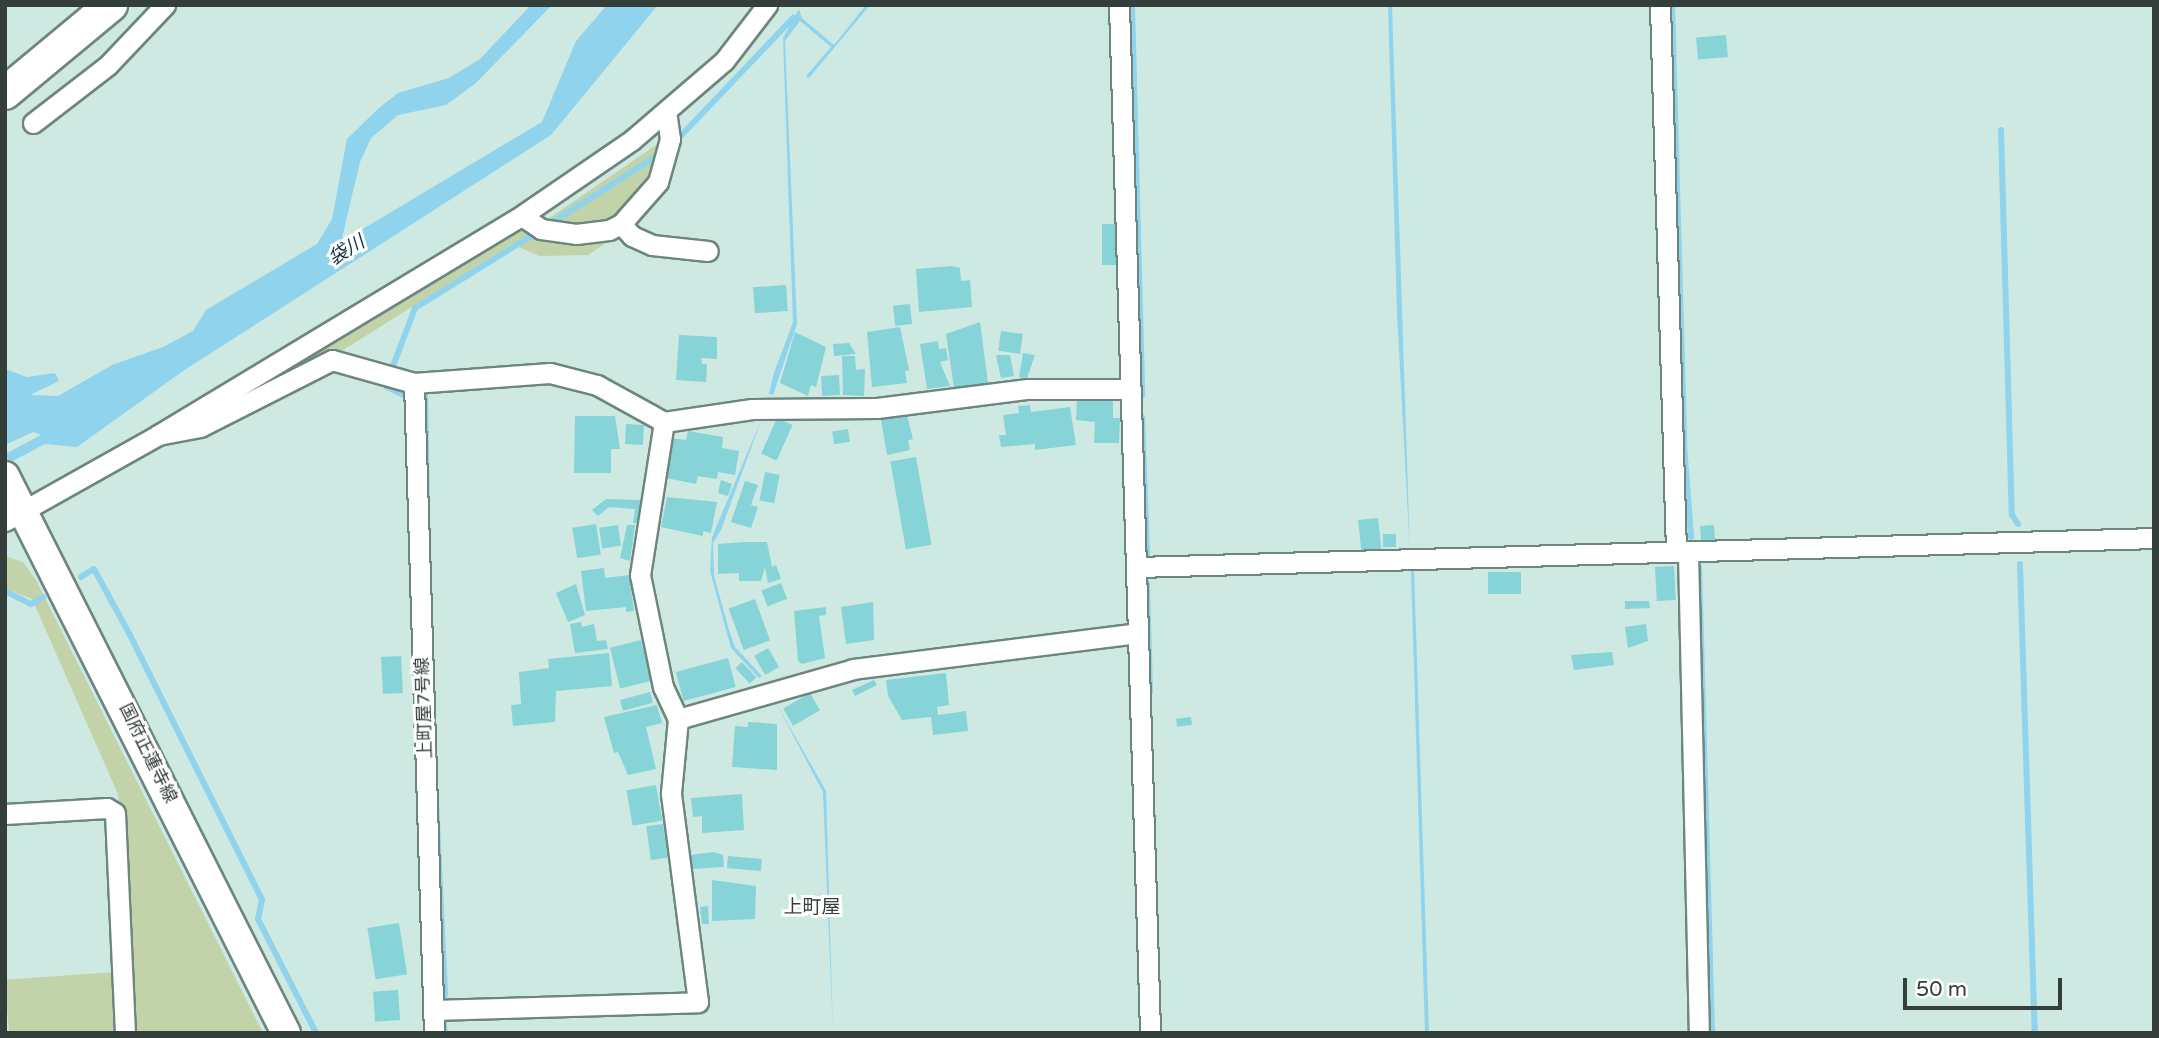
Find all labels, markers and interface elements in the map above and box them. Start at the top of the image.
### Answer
water label: 袋川 [325,231,369,271]
street label: 上町屋7号線 [411,657,437,759]
street label: 国府正蓮寺線 [115,700,181,806]
district label: 上町屋 [784,897,840,919]
scale bar [1907,964,2066,1008]
text: 50 m [1916,977,1967,1002]

